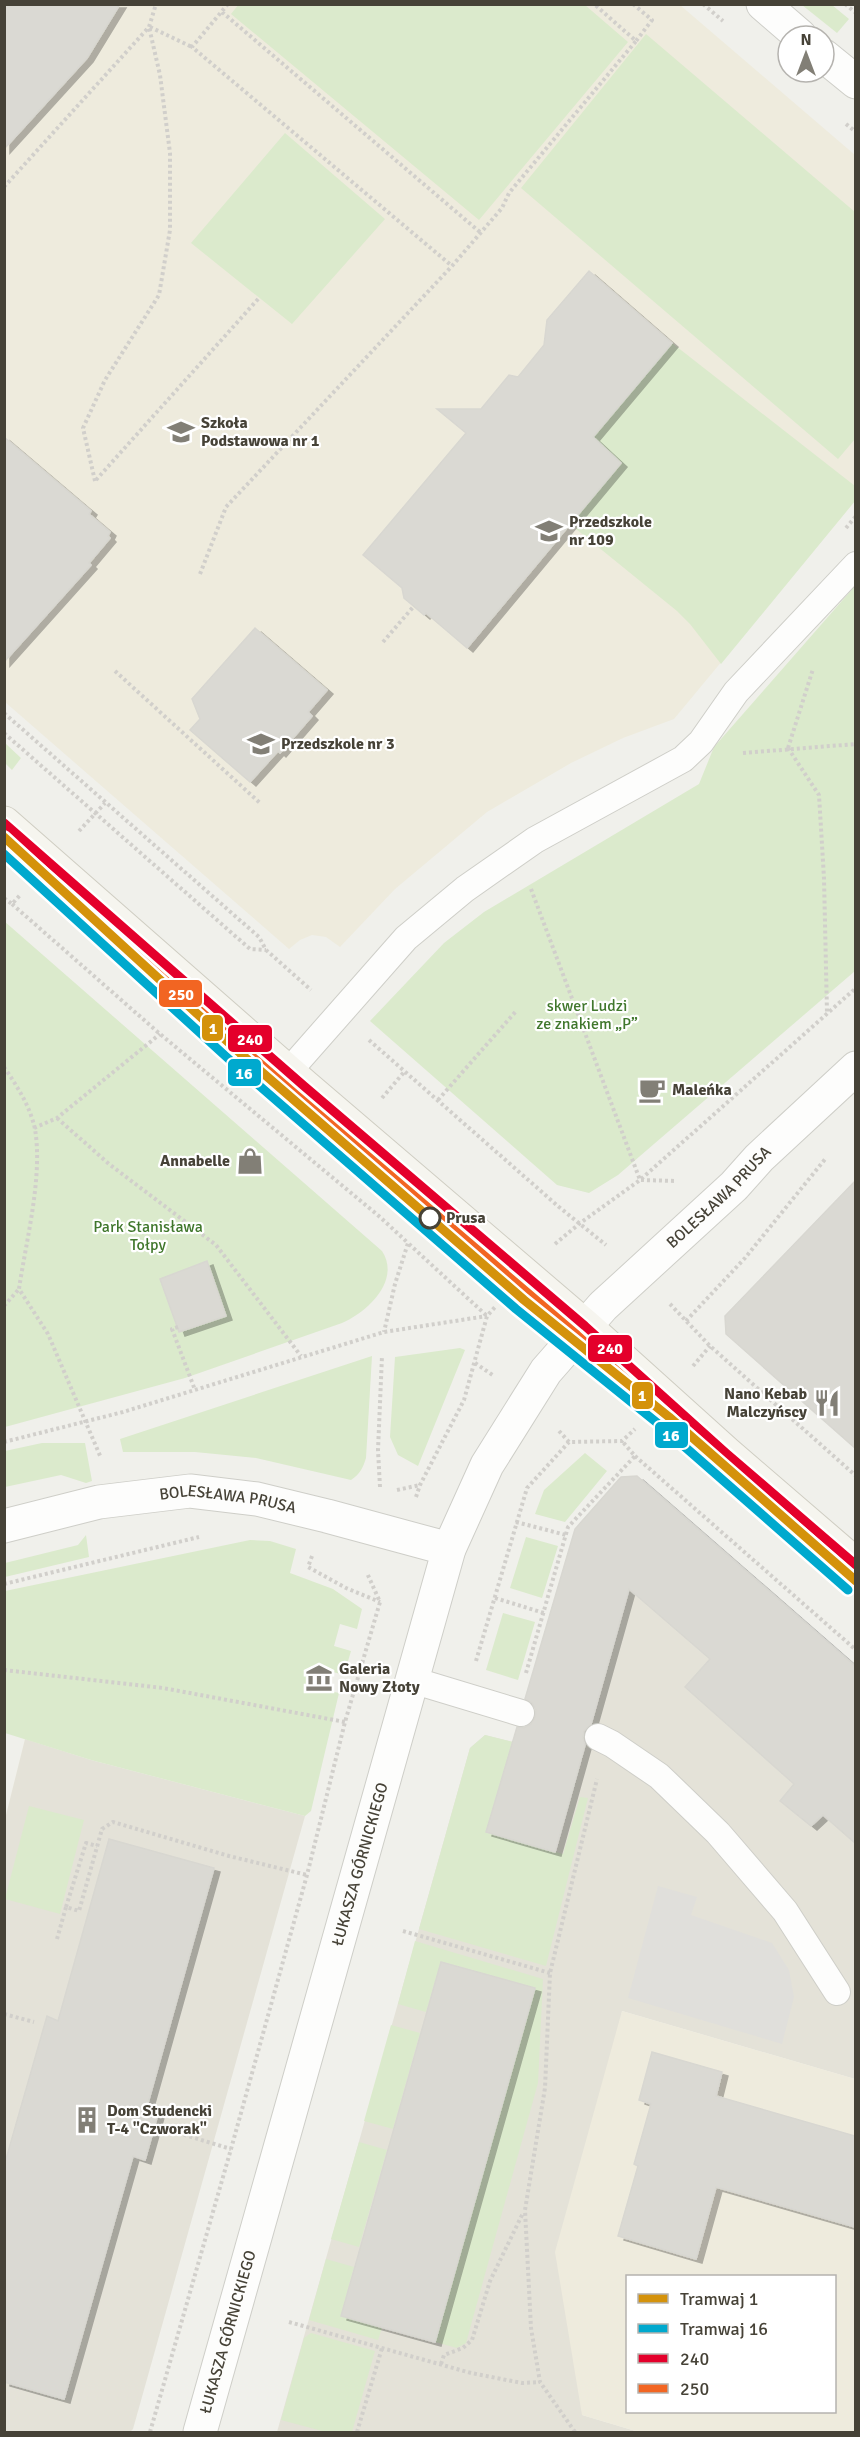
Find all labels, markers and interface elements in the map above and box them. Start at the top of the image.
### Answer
north arrow [776,24,836,84]
text: N [800,30,812,50]
place label: Szkoła Podstawowa nr 1 [201,413,320,451]
school or university icon: Szkoła Podstawowa nr 1 [166,417,196,447]
place label: Przedszkole nr 109 [569,512,652,550]
school or university icon: Przedszkole nr 109 [534,516,564,546]
school or university icon: Przedszkole nr 3 [246,729,276,759]
place label: Przedszkole nr 3 [281,734,395,754]
line badge: 250 [158,979,203,1008]
text: 250 [168,985,194,1005]
park label: skwer Ludzi ze znakiem „P” [536,996,638,1034]
line badge: 1 [201,1014,224,1042]
text: 1 [209,1019,218,1039]
line badge: 240 [227,1024,273,1053]
text: 240 [237,1030,263,1050]
line badge: 16 [227,1058,262,1087]
text: 16 [235,1064,253,1084]
cafe icon: Maleńka [637,1075,667,1105]
place label: Maleńka [672,1080,732,1100]
street label: BOLESŁAWA PRUSA [662,1142,775,1253]
shop icon: Annabelle [235,1146,265,1176]
place label: Annabelle [160,1151,230,1171]
marker: Prusa [419,1207,441,1229]
place label: Prusa [446,1208,486,1228]
park label: Park Stanisława Tołpy [93,1217,203,1255]
line badge: 240 [587,1334,633,1363]
text: 240 [597,1339,623,1359]
line badge: 1 [631,1381,654,1410]
place label: Nano Kebab Malczyńscy [724,1384,807,1422]
text: 1 [638,1386,647,1406]
restaurant icon: Nano Kebab Malczyńscy [812,1388,842,1418]
line badge: 16 [654,1421,689,1449]
text: 16 [662,1426,680,1446]
street label: BOLESŁAWA PRUSA [158,1481,298,1518]
place label: Galeria Nowy Złoty [339,1659,420,1697]
museum icon: Galeria Nowy Złoty [304,1663,334,1693]
street label: ŁUKASZA GÓRNICKIEGO [328,1780,393,1948]
place label: Dom Studencki T-4 "Czworak" [107,2101,212,2139]
building icon: Dom Studencki T-4 "Czworak" [72,2105,102,2135]
street label: ŁUKASZA GÓRNICKIEGO [196,2248,261,2416]
legend [626,2275,836,2413]
text: Tramwaj 1 [680,2288,758,2310]
text: Tramwaj 16 [680,2318,768,2340]
text: 240 [680,2348,709,2370]
text: 250 [680,2378,709,2400]

